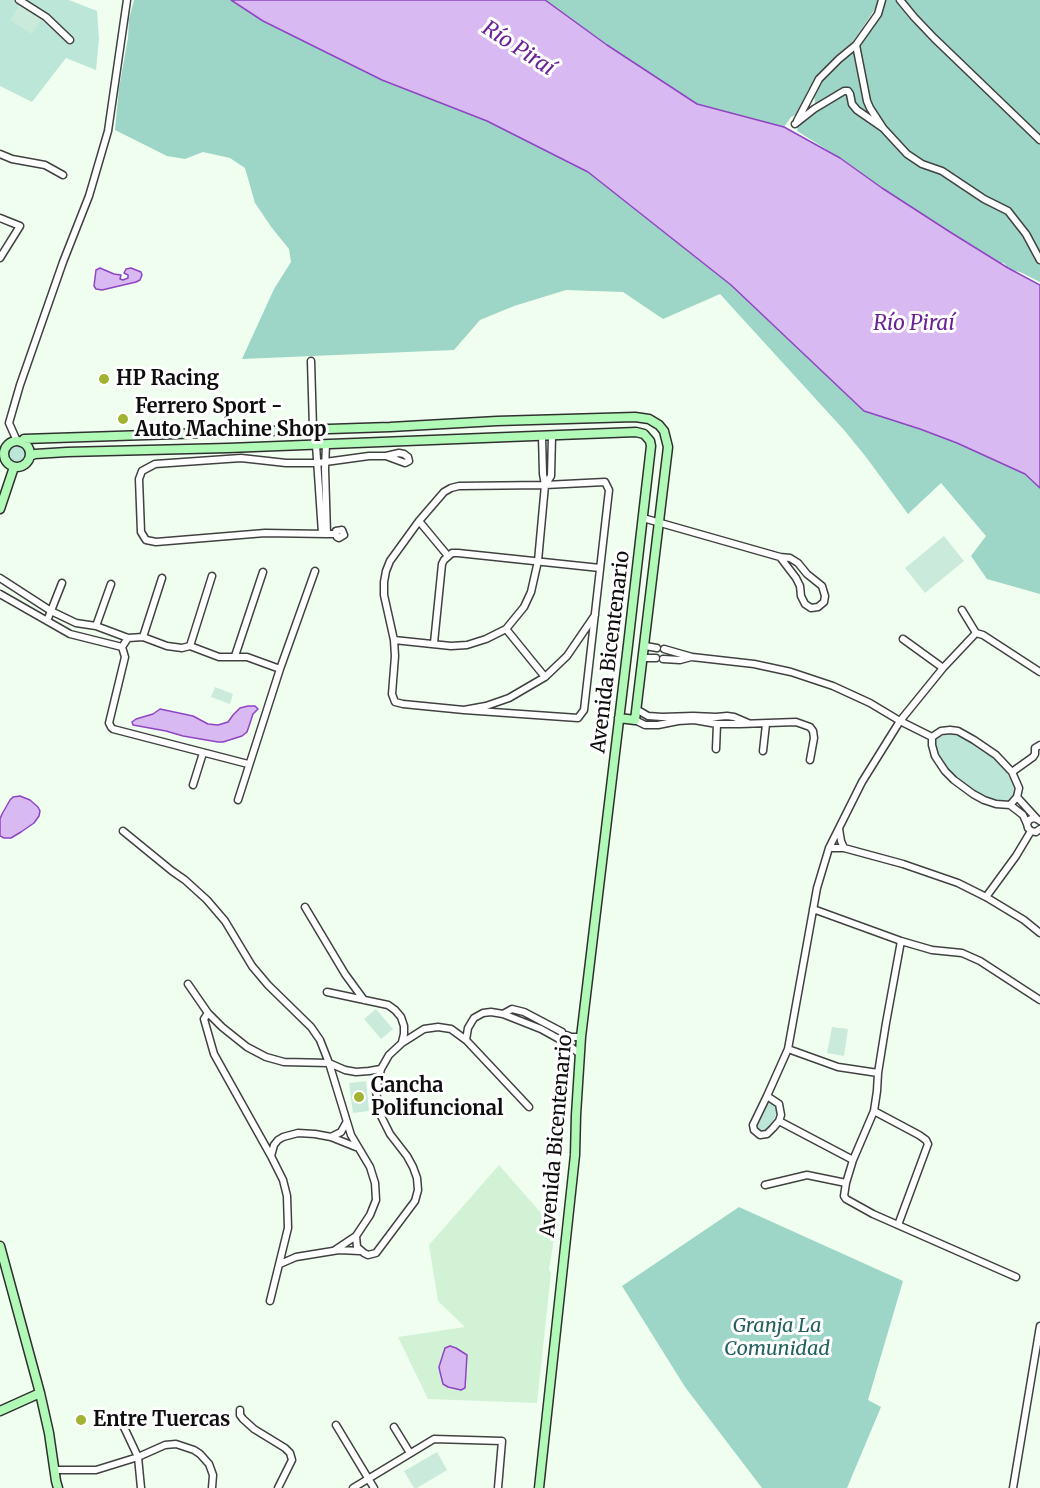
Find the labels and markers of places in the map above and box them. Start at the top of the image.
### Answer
place label: HP Racing [116,367,219,391]
marker: HP Racing [97,372,111,386]
place label: Ferrero Sport - Auto Machine Shop [135,395,326,442]
marker: Ferrero Sport - Auto Machine Shop [116,412,130,426]
place label: Cancha Polifuncional [371,1074,503,1121]
marker: Cancha Polifuncional [352,1090,366,1104]
place label: Entre Tuercas [93,1408,230,1432]
marker: Entre Tuercas [74,1413,88,1427]

